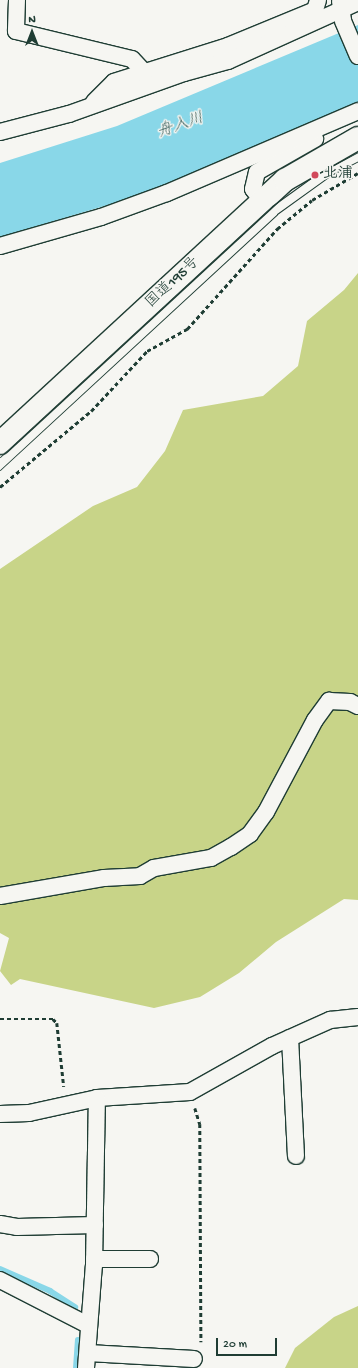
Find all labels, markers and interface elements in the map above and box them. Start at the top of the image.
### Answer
north arrow [12,12,52,52]
text: N [28,14,36,26]
water label: 舟入川 [155,110,207,144]
place label: 北浦 [323,166,353,184]
marker: 北浦 [310,170,320,180]
street label: 国道195号 [143,254,203,312]
scale bar [218,1330,279,1356]
text: 20 m [223,1338,247,1352]

